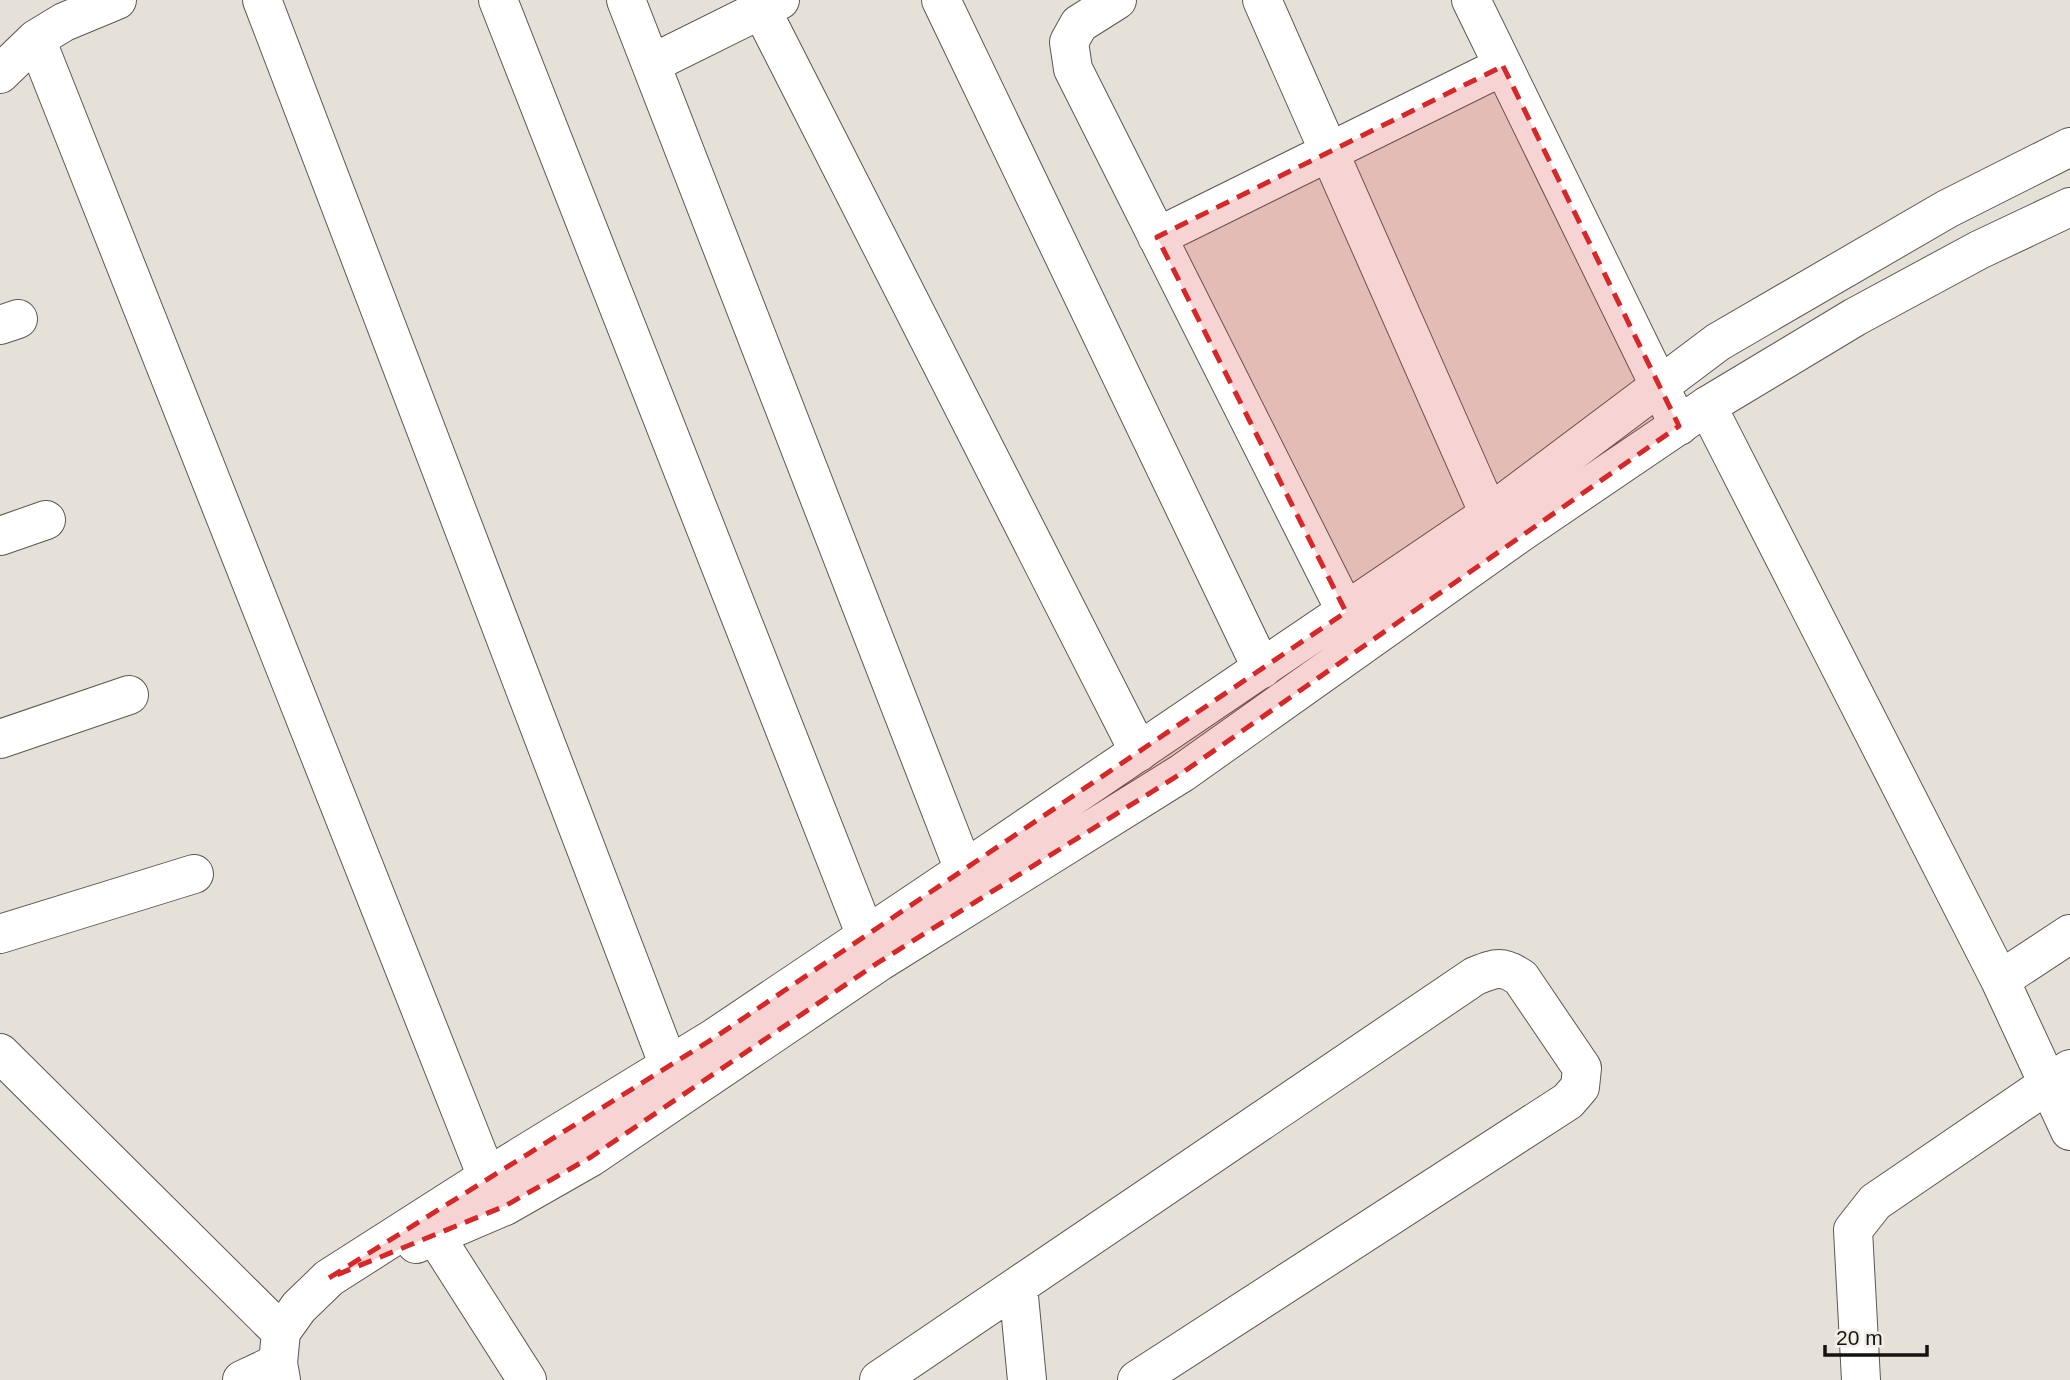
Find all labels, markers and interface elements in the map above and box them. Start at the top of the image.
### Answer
scale bar [1825,1314,1926,1358]
text: 20 m [1836,1326,1883,1349]

